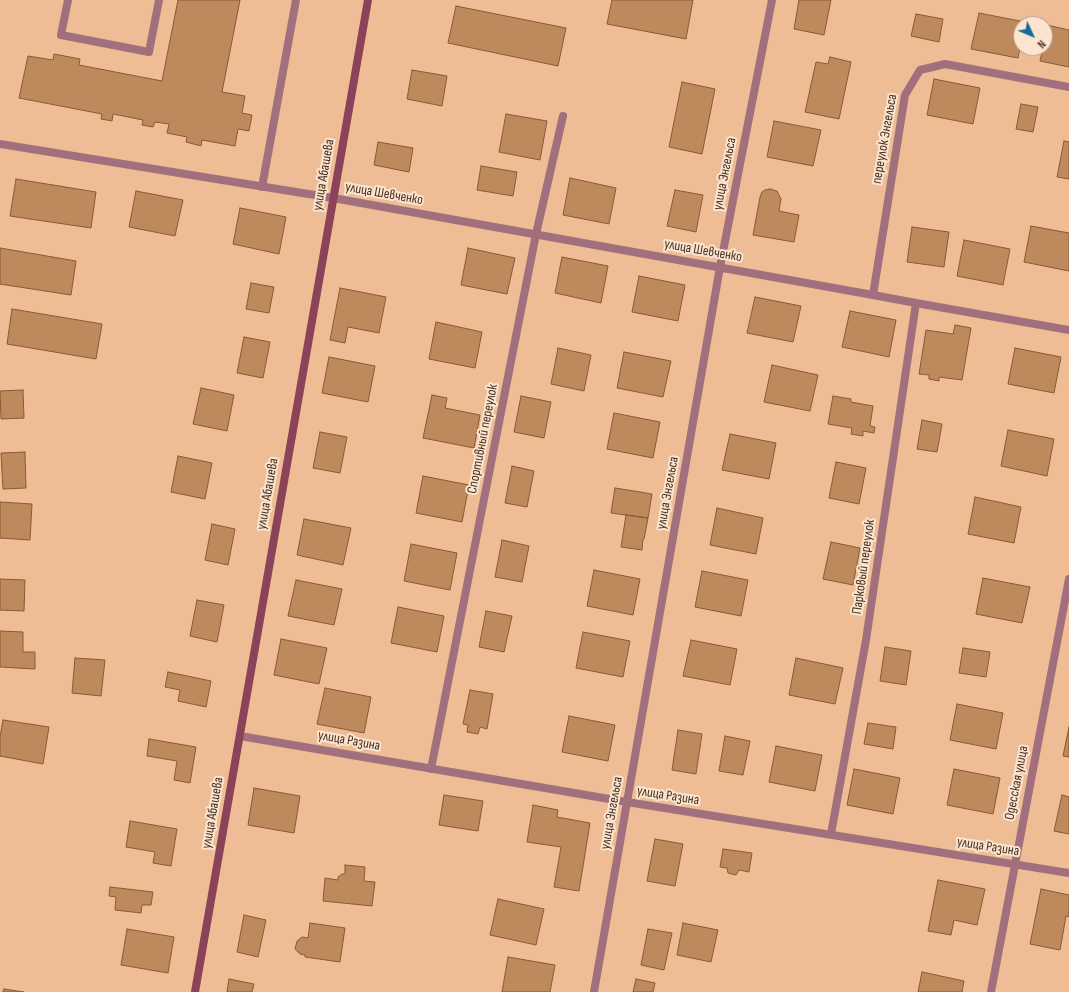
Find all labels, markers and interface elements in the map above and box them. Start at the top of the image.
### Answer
north arrow [1013,16,1053,56]
text: N [1035,37,1048,51]
street label: переулок Энгельса [869,93,901,185]
street label: улица Энгельса [710,136,740,212]
street label: улица Абашева [309,138,339,212]
street label: улица Шевченко [344,179,424,209]
street label: улица Шевченко [663,236,743,266]
street label: Спортивный переулок [464,383,502,495]
street label: улица Энгельса [653,455,683,531]
street label: улица Абашева [253,457,283,531]
street label: Парковый переулок [849,519,879,615]
street label: улица Разина [317,727,381,755]
street label: Одесская улица [1002,745,1032,821]
street label: улица Энгельса [597,775,627,851]
street label: улица Абашева [198,776,228,850]
street label: улица Разина [636,783,700,809]
street label: улица Разина [956,834,1020,860]

